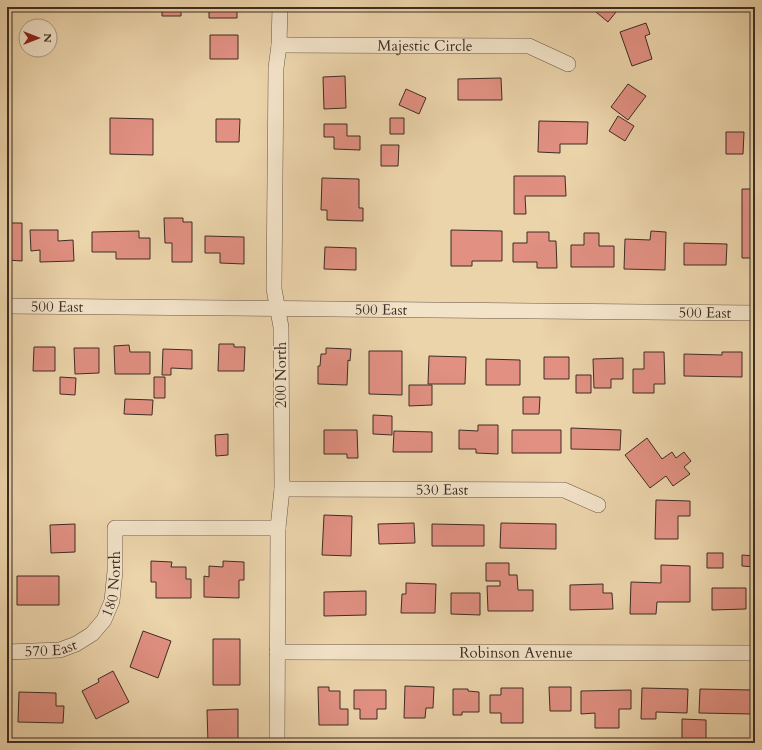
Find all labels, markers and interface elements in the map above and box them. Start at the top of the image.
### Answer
north arrow [18,18,58,58]
text: N [40,33,55,43]
street label: Majestic Circle [377,35,473,56]
street label: 500 East [31,296,84,317]
street label: 500 East [355,299,408,320]
street label: 500 East [679,302,732,323]
street label: 200 North [271,341,291,408]
street label: 530 East [416,479,469,500]
street label: 180 North [96,550,125,620]
street label: 570 East [24,634,80,661]
street label: Robinson Avenue [459,642,573,663]

